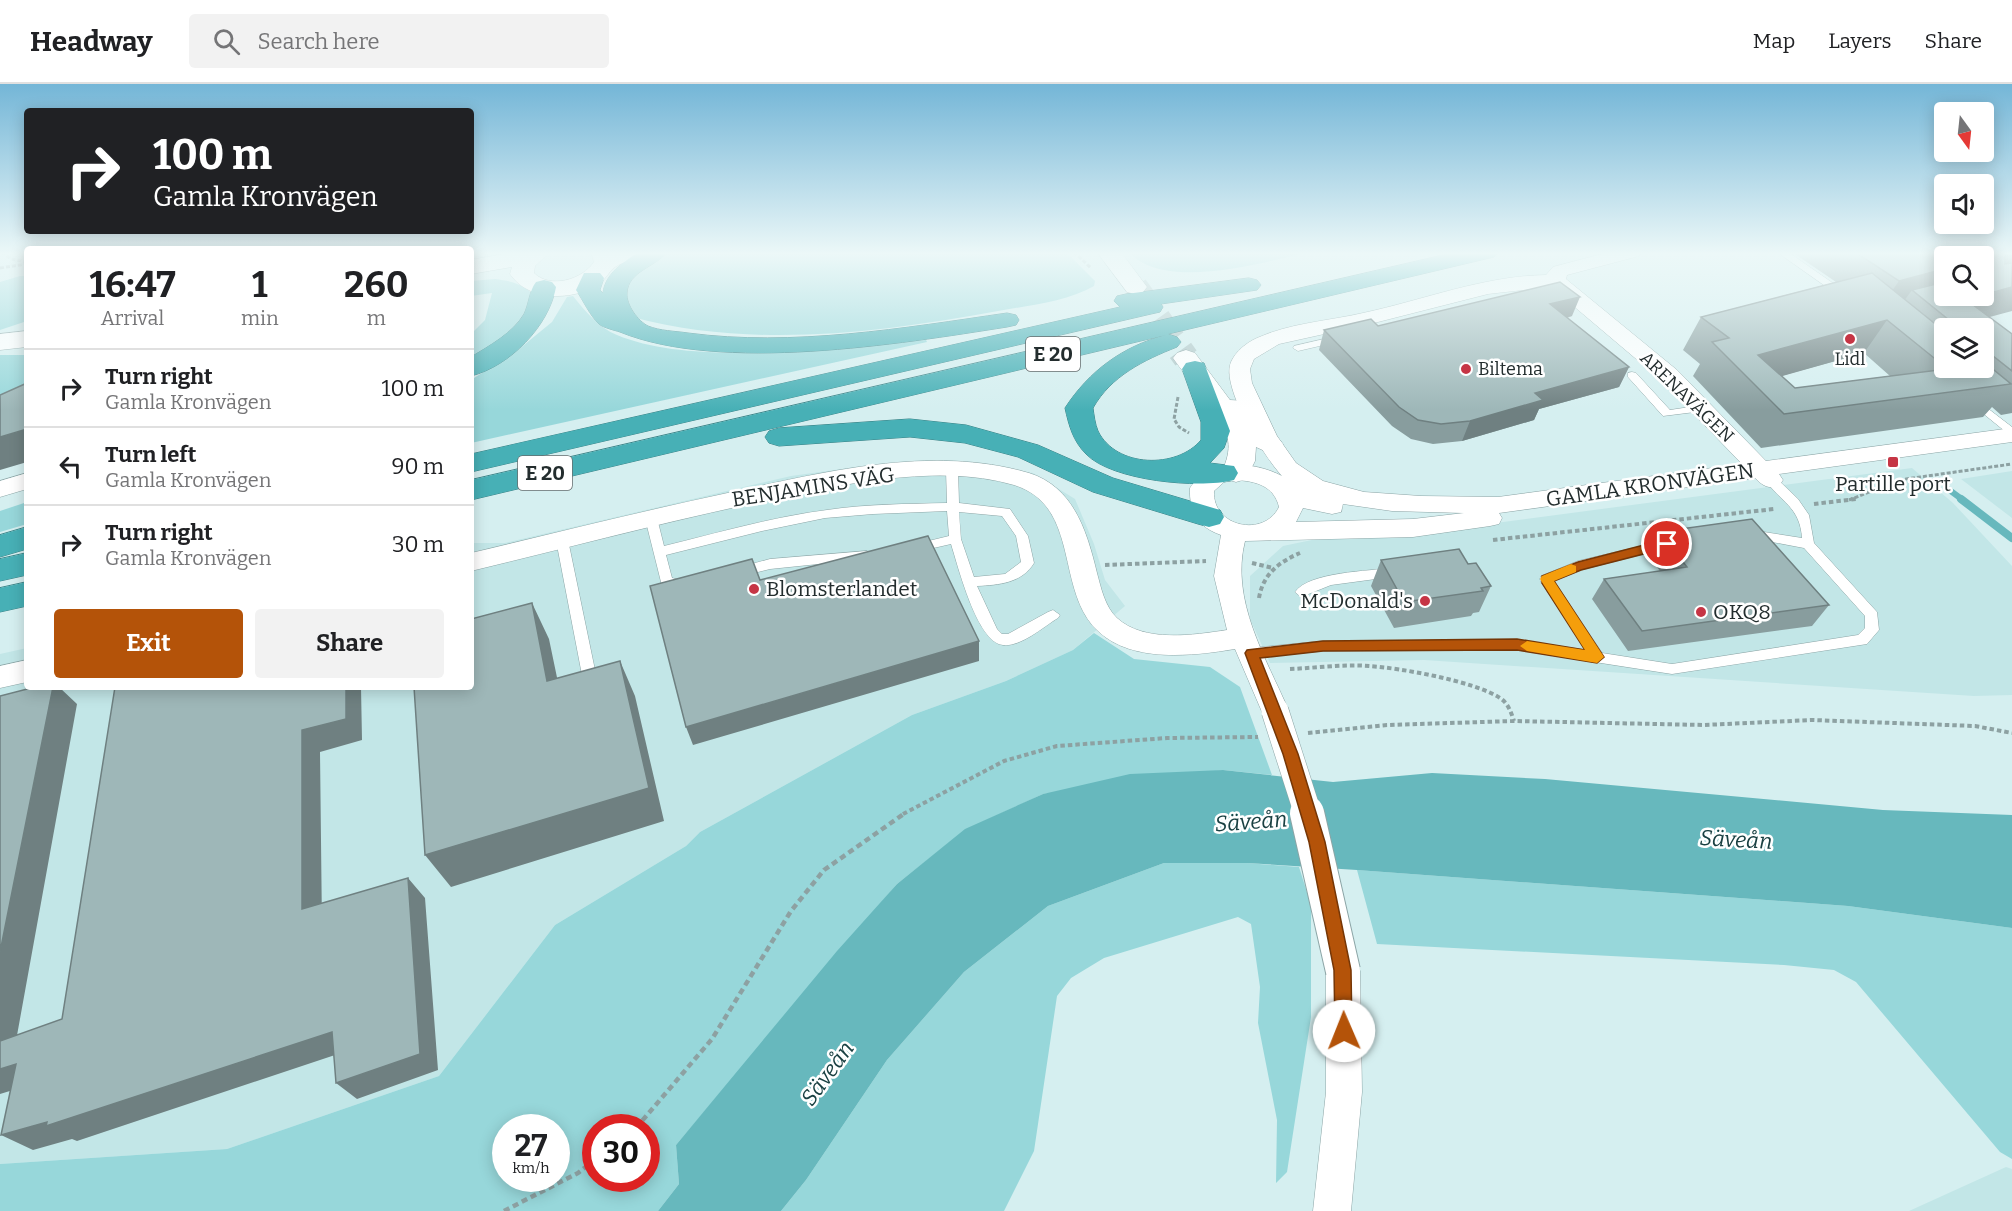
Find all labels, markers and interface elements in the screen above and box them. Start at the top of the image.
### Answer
search box [189,14,609,68]
text: Headway [30,25,153,58]
icon: search [210,25,243,58]
text: Search here [258,28,380,55]
text: Map [1753,28,1795,54]
text: Layers [1828,28,1892,54]
text: Share [1925,28,1982,54]
north arrow [1934,102,1994,162]
map controls [1934,102,1994,378]
text: 100 m [153,130,272,180]
icon: right [54,132,132,210]
button: sound [1934,174,1994,234]
text: Gamla Kronvägen [153,181,378,213]
button: search [1934,246,1994,306]
text: 16:47 [89,263,176,307]
text: 1 [252,263,268,307]
text: 260 [344,263,409,307]
text: Arrival [101,306,164,330]
text: min [241,306,279,330]
text: m [367,306,386,330]
button: layers [1934,318,1994,378]
marker: Lidl [1843,332,1857,346]
road number: E 20 [1026,337,1080,371]
street label: ARENAVÄGEN [1635,347,1739,447]
place label: Lidl [1835,348,1865,370]
place label: Biltema [1478,358,1543,380]
marker: Biltema [1459,362,1473,376]
text: Turn right [105,363,213,390]
icon: right [54,372,87,405]
text: 100 m [381,375,444,402]
text: Gamla Kronvägen [105,390,271,414]
text: Turn left [105,441,197,468]
icon: left [54,450,87,483]
text: 90 m [392,453,444,480]
marker: Partille port [1886,455,1900,469]
road number: E 20 [518,456,572,490]
street label: GAMLA KRONVÄGEN [1544,458,1756,512]
street label: BENJAMINS VÄG [730,461,896,513]
text: Gamla Kronvägen [105,468,271,492]
place label: Partille port [1835,471,1951,497]
pin [1641,518,1692,569]
text: Turn right [105,519,213,546]
icon: arrive [1650,527,1683,560]
icon: right [54,528,87,561]
text: 30 m [392,531,444,558]
text: Gamla Kronvägen [105,546,271,570]
place label: Blomsterlandet [766,576,918,602]
marker: Blomsterlandet [747,582,761,596]
place label: McDonald's [1300,588,1413,614]
marker: McDonald's [1418,594,1432,608]
place label: OKQ8 [1713,599,1771,625]
marker: OKQ8 [1694,605,1708,619]
button: Exit [54,609,243,678]
button: Share [255,609,444,678]
water label: Säveån [1214,805,1288,838]
water label: Säveån [1699,824,1773,855]
position arrow [1312,999,1376,1063]
water label: Säveån [795,1036,860,1111]
speed limit sign: 30 [582,1114,660,1192]
text: 27 [515,1128,547,1164]
text: km/h [512,1159,550,1177]

